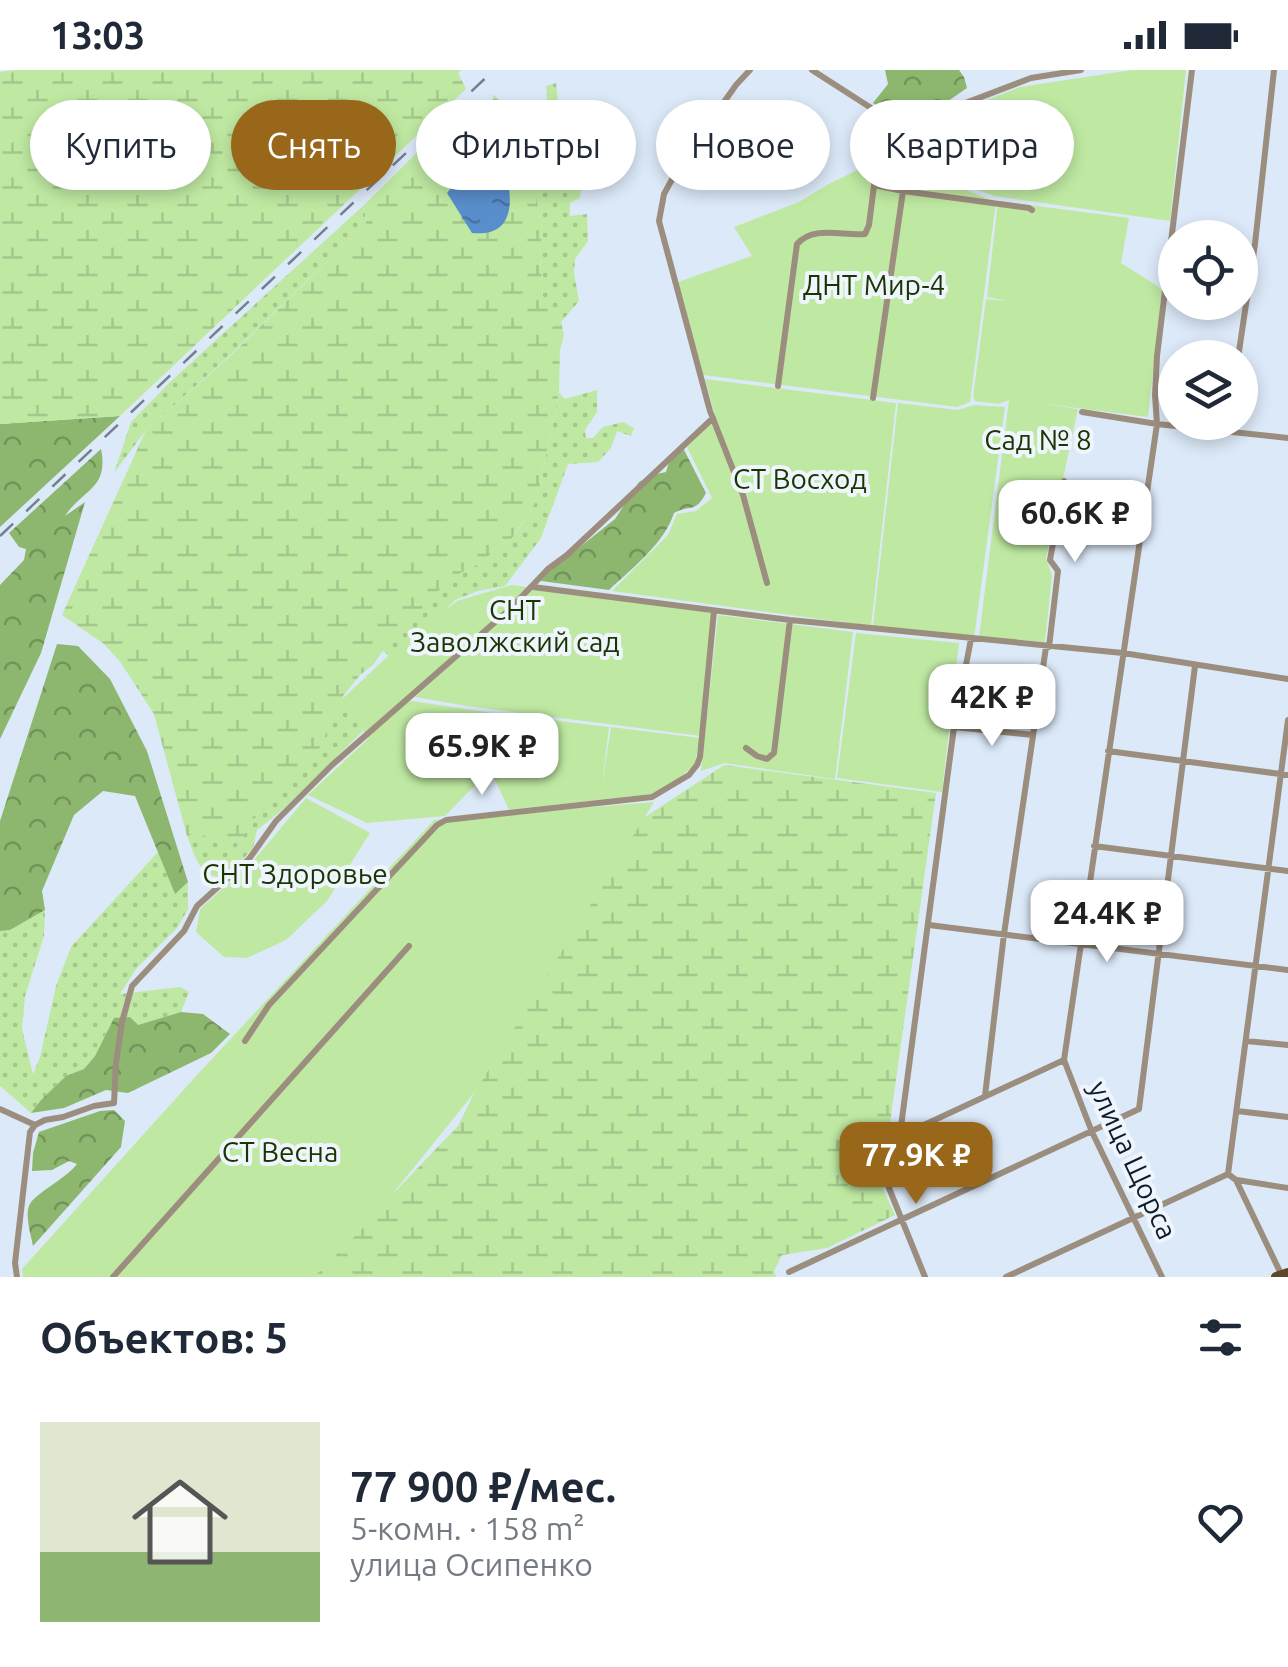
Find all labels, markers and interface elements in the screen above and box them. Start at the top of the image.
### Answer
text: 13:03 [50,14,145,56]
chip: Купить [30,100,211,190]
chip: Снять [231,100,396,190]
chip: Фильтры [416,100,636,190]
chip: Новое [656,100,830,190]
chip: Квартира [850,100,1074,190]
map controls [1158,220,1258,440]
button: locate [1158,220,1258,320]
park label: ДНТ Мир-4 [803,269,945,300]
button: layers [1158,340,1258,440]
park label: Сад № 8 [984,424,1092,455]
park label: СТ Восход [733,463,867,494]
pin: 60.6K ₽ [983,480,1167,565]
text: 60.6K ₽ [1021,494,1129,530]
park label: СНТ Заволжский сад [410,594,620,657]
pin: 42K ₽ [922,664,1062,749]
text: 42K ₽ [950,678,1034,714]
pin: 65.9K ₽ [390,713,574,798]
text: 65.9K ₽ [428,727,536,763]
park label: СНТ Здоровье [202,858,388,889]
pin: 24.4K ₽ [1015,880,1199,965]
text: 24.4K ₽ [1053,894,1161,930]
street label: улица Щорса [1083,1076,1184,1244]
pin: 77.9K ₽ [824,1122,1008,1207]
park label: СТ Весна [222,1136,338,1167]
text: 77.9K ₽ [862,1136,970,1172]
icon: filters [1193,1310,1248,1365]
text: Объектов: 5 [40,1314,288,1361]
icon: home [120,1462,240,1582]
text: 77 900 ₽/мес. [350,1463,616,1510]
icon: heart [1193,1495,1248,1550]
text: 5-комн. · 158 m² [350,1510,585,1546]
text: улица Осипенко [350,1546,593,1582]

